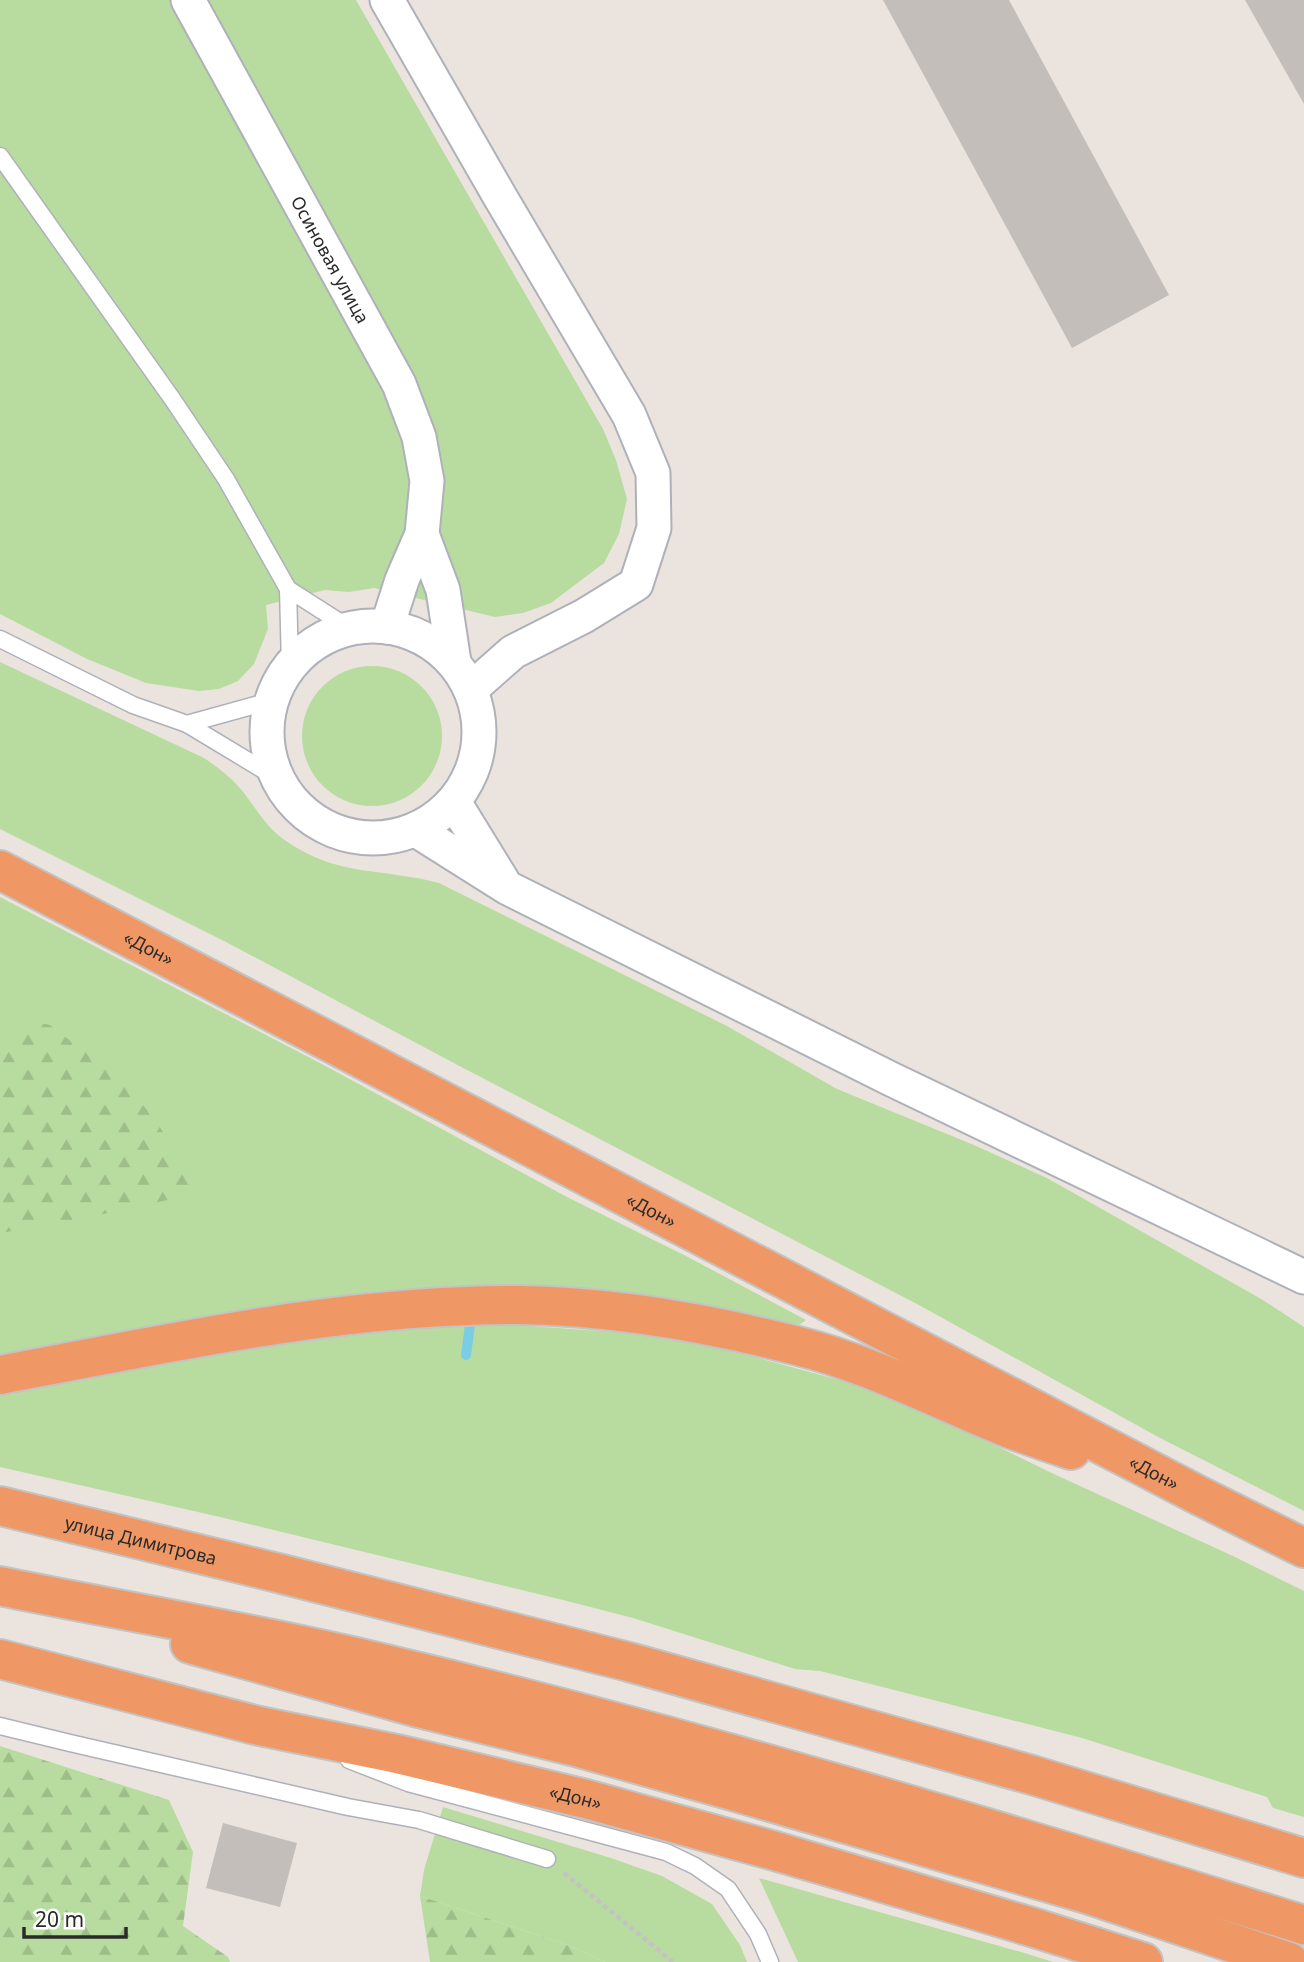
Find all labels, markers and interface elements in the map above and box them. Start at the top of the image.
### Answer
street label: Осиновая улица [286,191,375,327]
street label: «Дон» [120,925,178,971]
street label: «Дон» [623,1187,681,1233]
street label: «Дон» [1125,1449,1183,1495]
street label: улица Димитрова [63,1510,219,1570]
street label: «Дон» [547,1779,605,1815]
scale bar [24,1896,126,1940]
text: 20 m [35,1905,84,1933]

